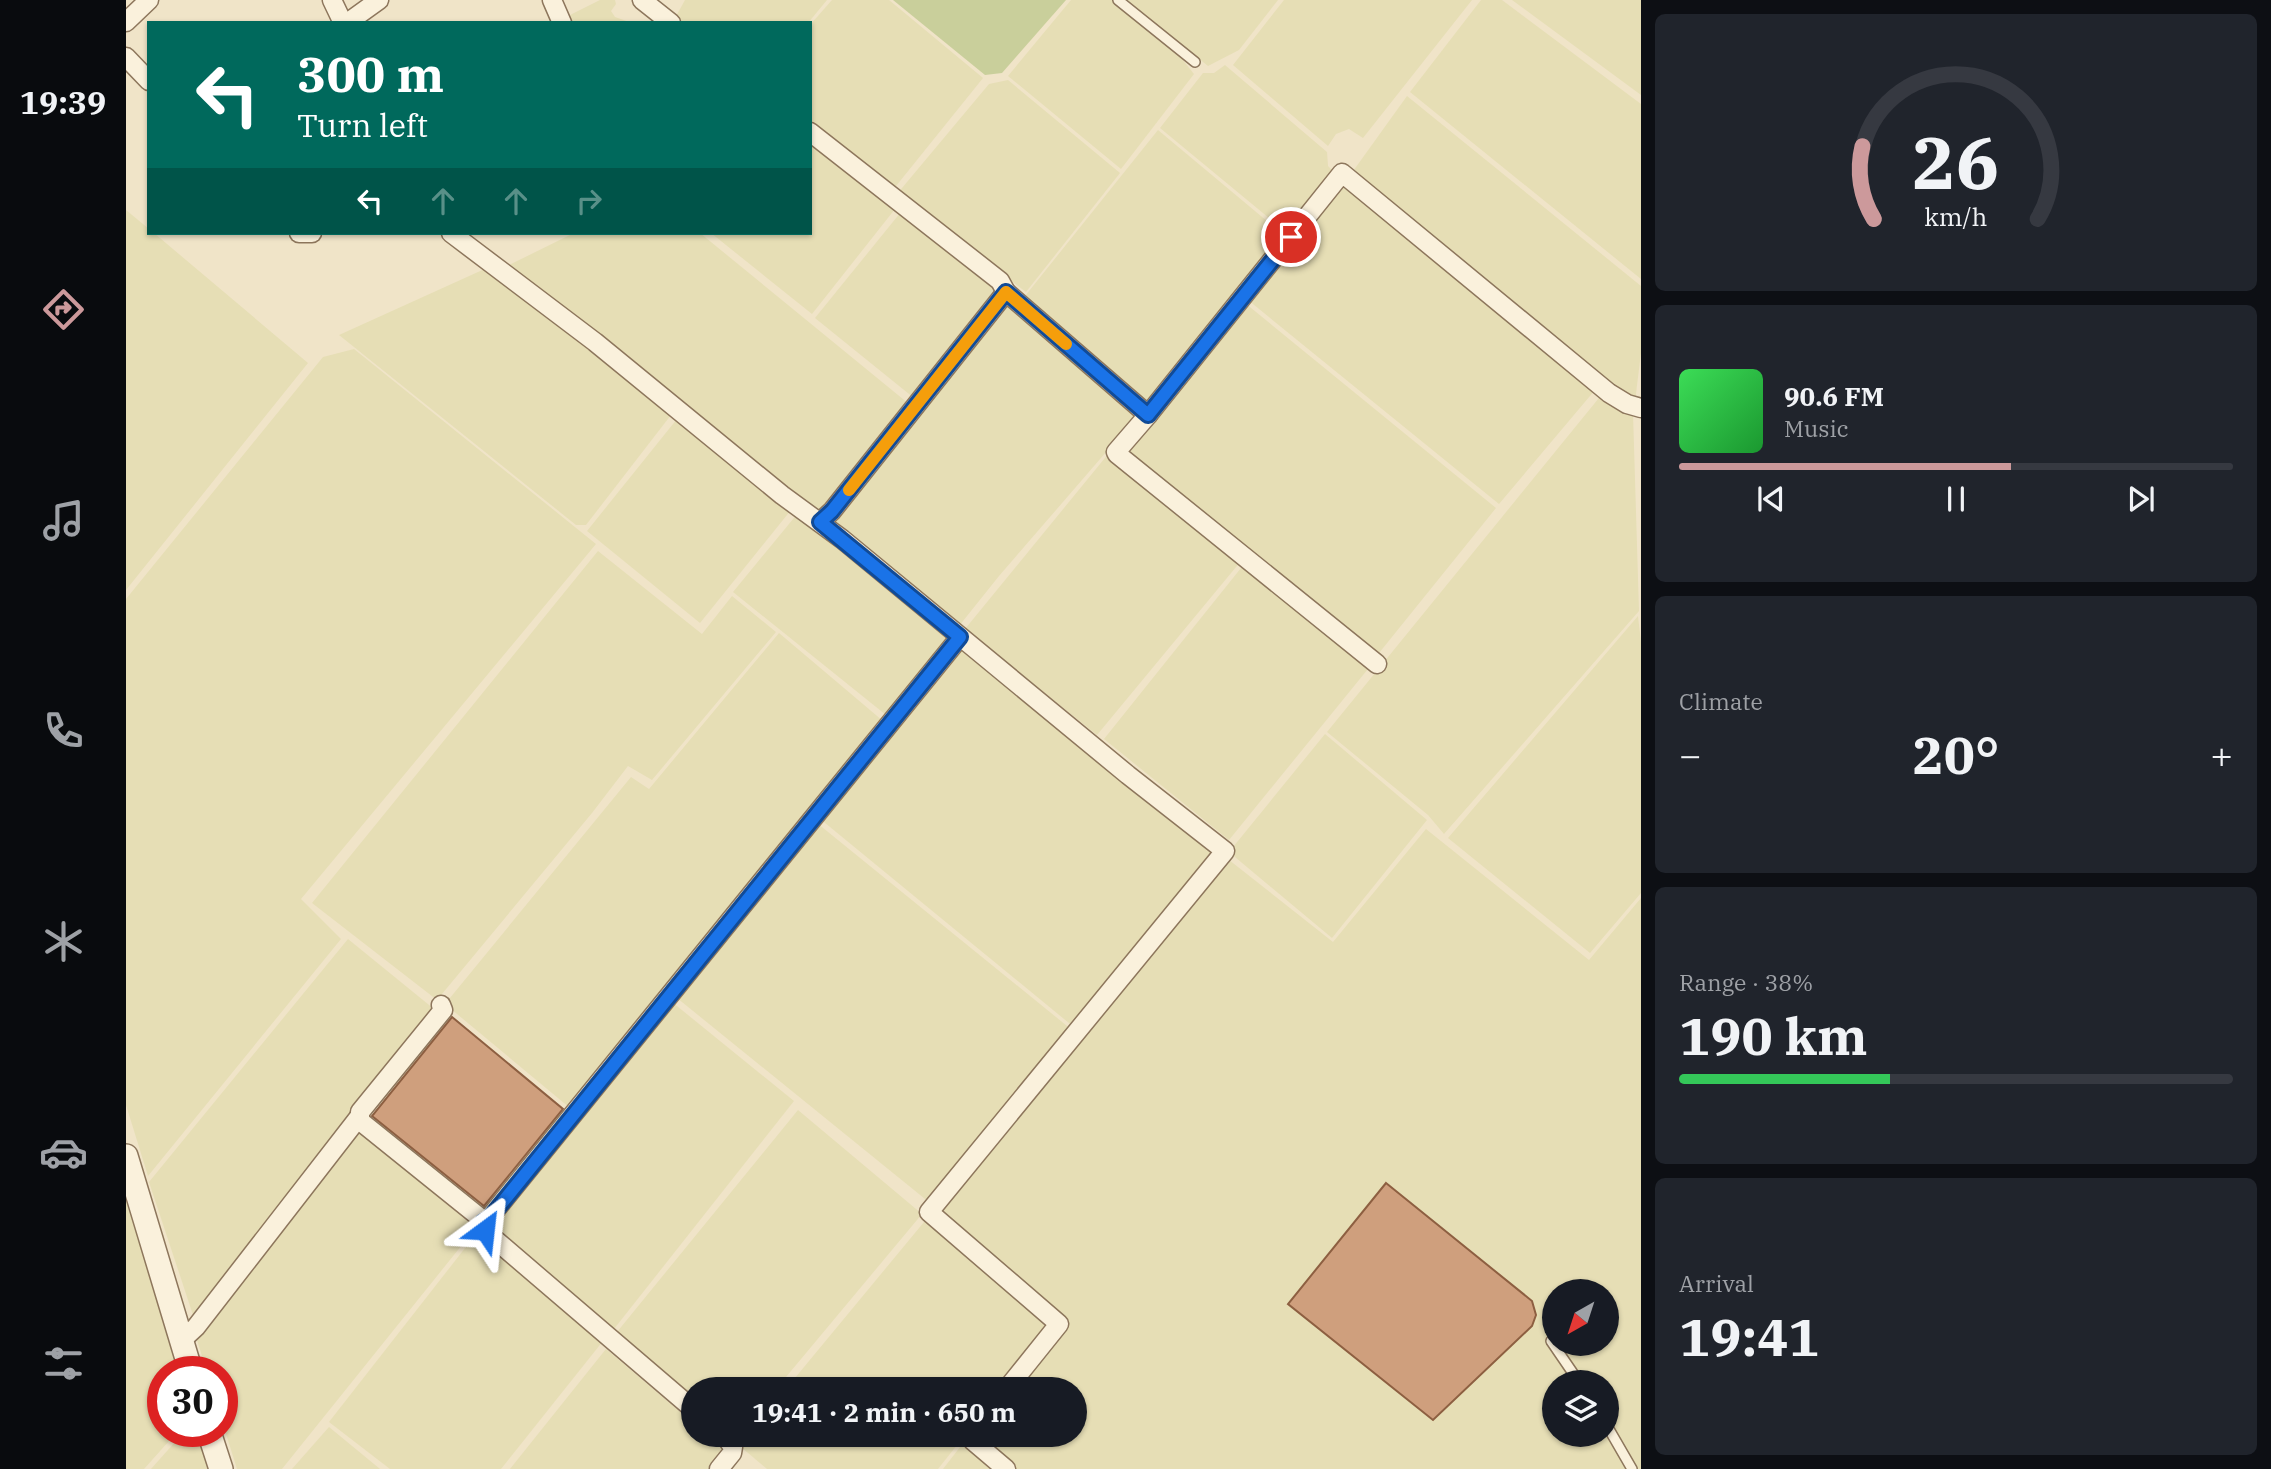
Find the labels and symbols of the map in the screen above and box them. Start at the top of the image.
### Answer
pin [1261,207,1321,267]
position arrow [448,1193,522,1267]
north arrow [1542,1279,1619,1356]
speed limit sign: 30 [147,1356,238,1447]

